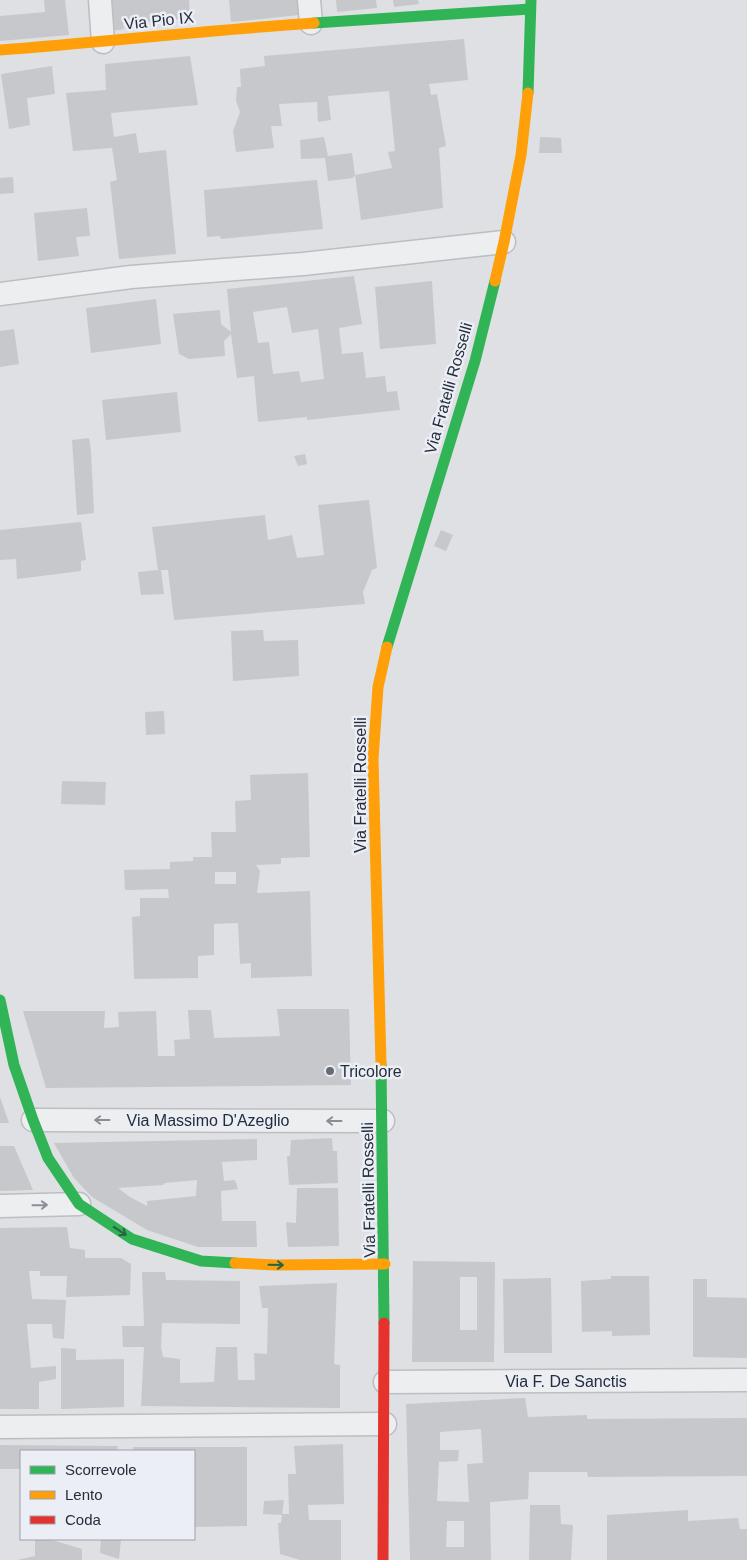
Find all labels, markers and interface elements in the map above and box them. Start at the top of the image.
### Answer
street label: Via Pio IX [123,8,195,33]
street label: Via Fratelli Rosselli [422,321,475,456]
street label: Via Fratelli Rosselli [352,717,369,853]
place label: Tricolore [340,1063,402,1080]
marker: Tricolore [324,1065,336,1077]
street label: Via Massimo D'Azeglio [127,1112,290,1129]
one-way arrow [94,1115,110,1125]
one-way arrow [327,1116,343,1126]
street label: Via Fratelli Rosselli [359,1122,378,1258]
one-way arrow [31,1200,47,1209]
one-way arrow [112,1226,126,1236]
one-way arrow [268,1260,284,1270]
street label: Via F. De Sanctis [505,1373,627,1390]
legend [20,1450,195,1540]
text: Scorrevole [65,1461,137,1478]
text: Lento [65,1486,103,1503]
text: Coda [65,1511,102,1528]

